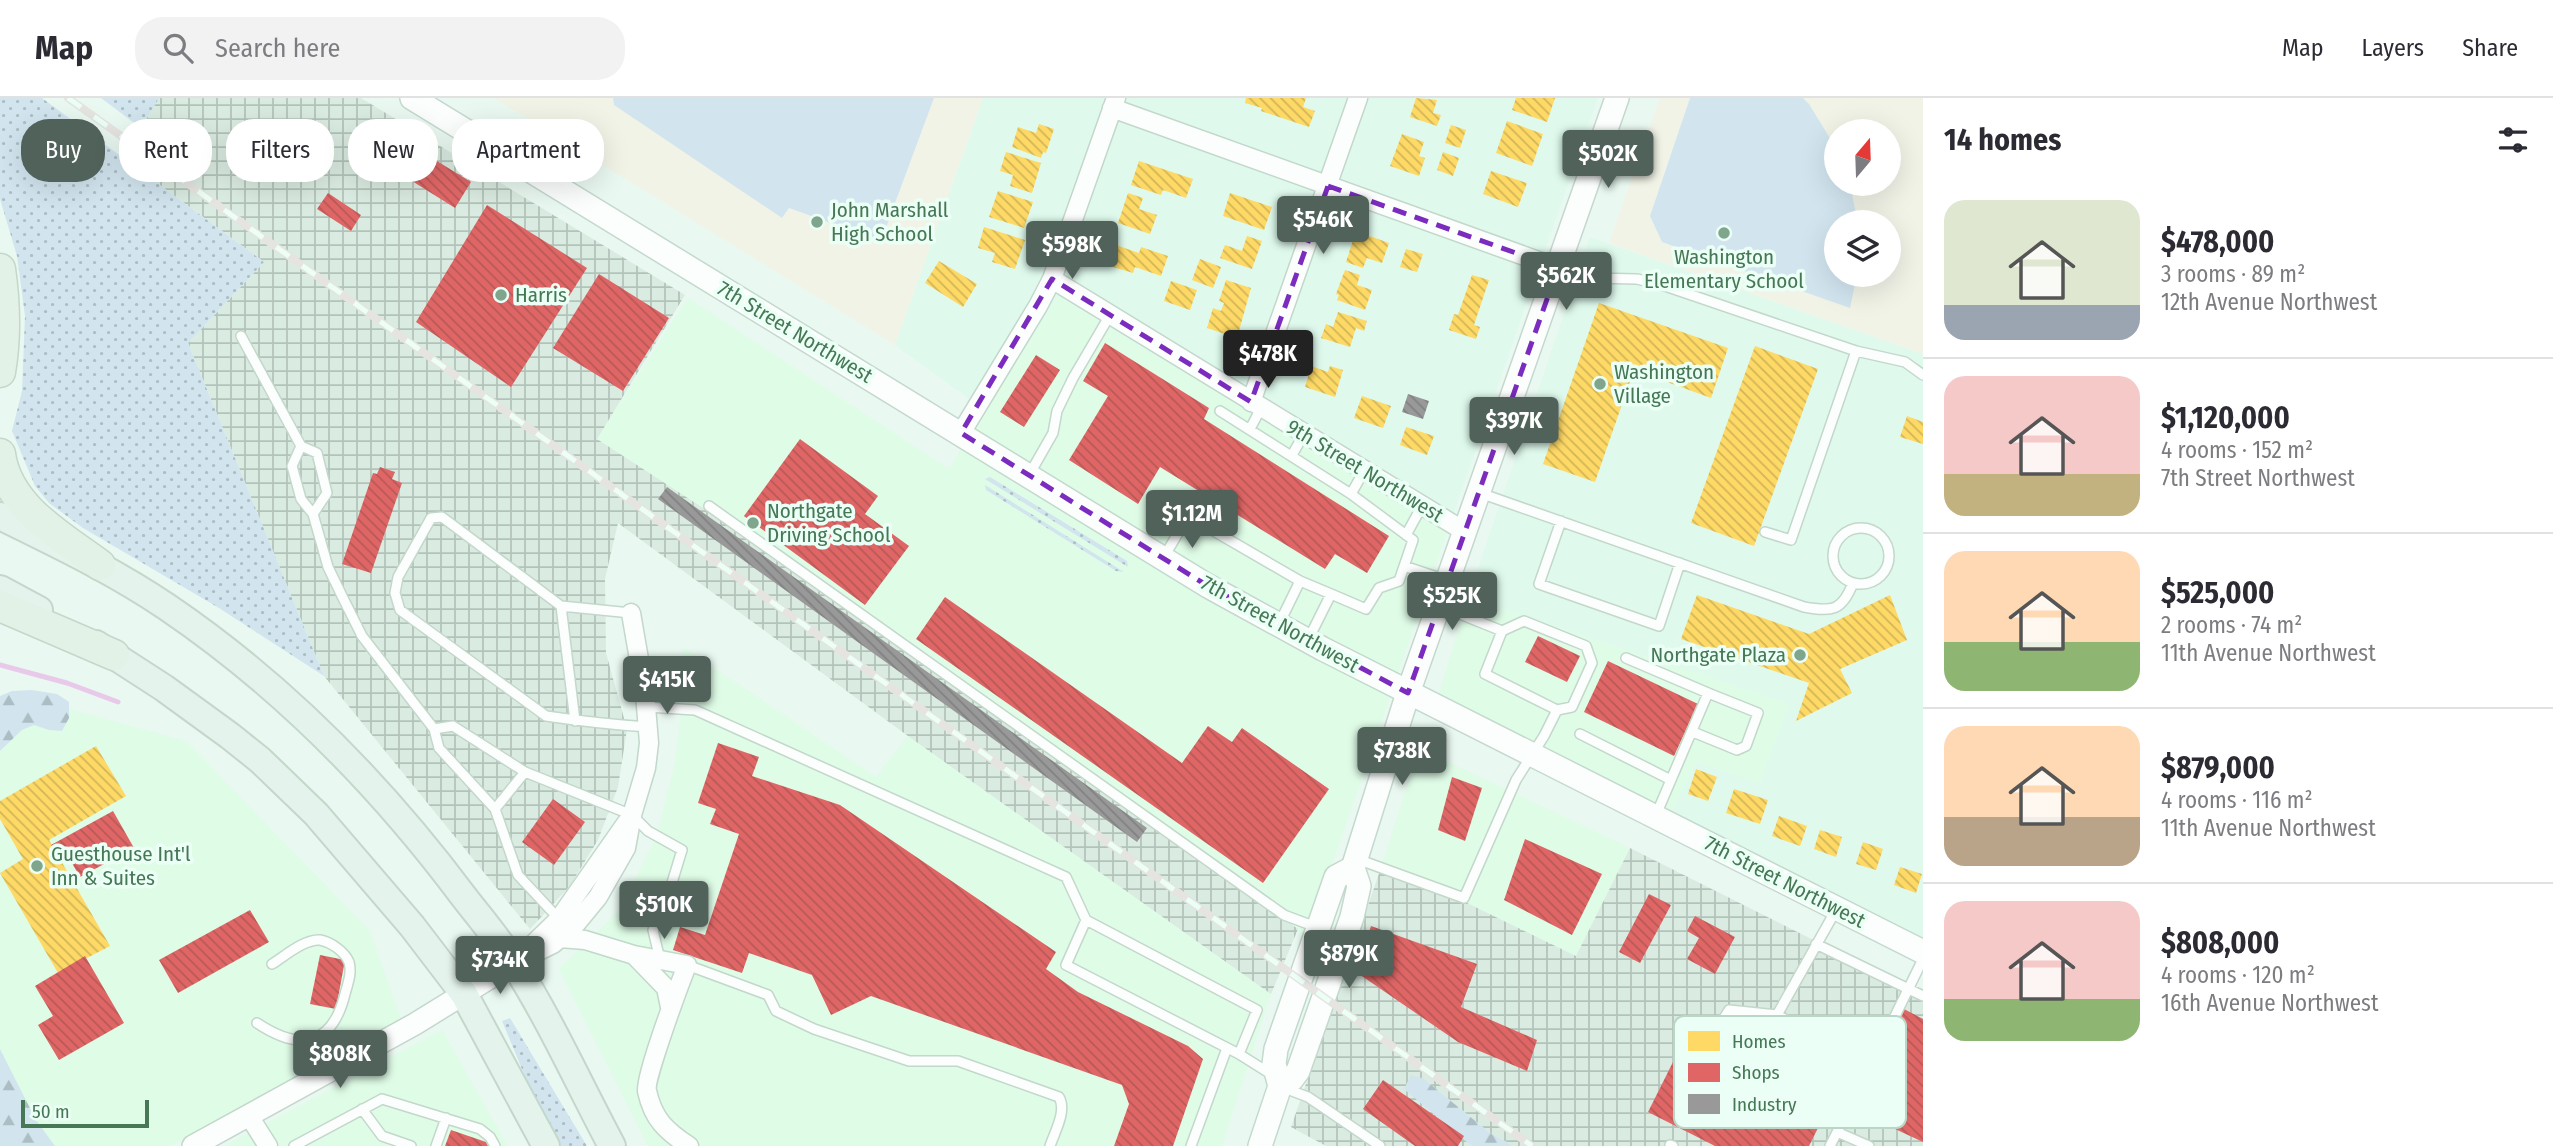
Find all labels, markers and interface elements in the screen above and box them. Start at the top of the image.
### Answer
search box [135,17,625,80]
text: Map [35,28,93,68]
icon: search [159,29,197,67]
text: Search here [215,33,340,64]
text: Map [2282,34,2324,62]
text: Layers [2362,34,2424,62]
text: Share [2462,34,2518,62]
chip: Buy [21,119,105,182]
chip: Rent [119,119,212,182]
chip: Filters [226,119,334,182]
chip: New [348,119,438,182]
chip: Apartment [452,119,604,182]
north arrow [1824,119,1900,196]
map controls [1824,119,1901,287]
icon: filters [2494,121,2532,159]
text: 14 homes [1944,122,2061,158]
pin: $502K [1559,130,1657,190]
text: $502K [1578,139,1638,167]
place label: John Marshall High School [831,197,949,247]
pin: $546K [1274,197,1372,256]
text: $546K [1293,205,1353,233]
button: layers [1824,210,1901,287]
marker: John Marshall High School [809,214,825,230]
pin: $598K [1023,222,1121,281]
text: $478,000 [2161,224,2274,260]
marker: Washington Elementary School [1716,225,1732,241]
icon: home [2000,228,2084,312]
text: $598K [1042,230,1102,258]
place label: Washington Elementary School [1644,244,1804,294]
pin: $562K [1517,252,1615,312]
text: 3 rooms · 89 m² [2161,260,2305,288]
text: $562K [1537,261,1595,289]
street label: 7th Street Northwest [712,275,878,389]
place label: Harris [515,282,567,308]
marker: Harris [493,287,509,303]
text: 12th Avenue Northwest [2161,288,2377,316]
pin: $478K [1219,330,1317,390]
text: $478K [1239,339,1297,367]
place label: Washington Village [1614,359,1714,409]
marker: Washington Village [1592,376,1608,392]
pin: $397K [1465,398,1563,457]
text: $1,120,000 [2161,400,2290,436]
icon: home [2000,404,2084,488]
text: $397K [1486,406,1542,434]
street label: 9th Street Northwest [1282,414,1448,528]
text: 4 rooms · 152 m² [2161,436,2313,464]
text: 7th Street Northwest [2161,464,2355,492]
pin: $1.12M [1135,490,1249,550]
place label: Northgate Driving School [767,498,891,548]
text: $1.12M [1162,499,1222,527]
marker: Northgate Driving School [745,515,761,531]
street label: 7th Street Northwest [1196,570,1364,678]
pin: $525K [1403,573,1501,632]
text: $525,000 [2161,575,2274,611]
icon: home [2000,579,2084,663]
text: $525K [1423,581,1481,609]
text: 2 rooms · 74 m² [2161,611,2302,639]
text: 11th Avenue Northwest [2161,639,2376,667]
place label: Northgate Plaza [1650,642,1786,668]
marker: Northgate Plaza [1792,647,1808,663]
pin: $415K [618,656,716,716]
text: $415K [639,665,695,693]
pin: $738K [1353,728,1451,787]
text: $738K [1373,736,1431,764]
text: $879,000 [2161,750,2275,786]
icon: home [2000,754,2084,838]
text: 4 rooms · 116 m² [2161,786,2313,814]
text: 11th Avenue Northwest [2161,814,2376,842]
street label: 7th Street Northwest [1700,830,1870,934]
place label: Guesthouse Int'l Inn & Suites [51,841,191,891]
marker: Guesthouse Int'l Inn & Suites [29,858,45,874]
pin: $510K [615,882,713,941]
text: $510K [635,890,693,918]
text: $808,000 [2161,925,2280,961]
icon: home [2000,929,2084,1013]
pin: $879K [1300,930,1398,990]
pin: $734K [451,936,549,996]
text: $879K [1320,939,1378,967]
text: $734K [472,945,528,973]
text: 4 rooms · 120 m² [2161,961,2315,989]
text: 16th Avenue Northwest [2161,989,2378,1017]
legend [1674,1016,1906,1128]
pin: $808K [291,1030,389,1090]
text: Homes [1732,1030,1786,1053]
text: $808K [309,1039,371,1067]
text: Shops [1732,1061,1780,1084]
text: Industry [1732,1093,1797,1116]
scale bar [21,1097,149,1129]
text: 50 m [32,1100,70,1123]

